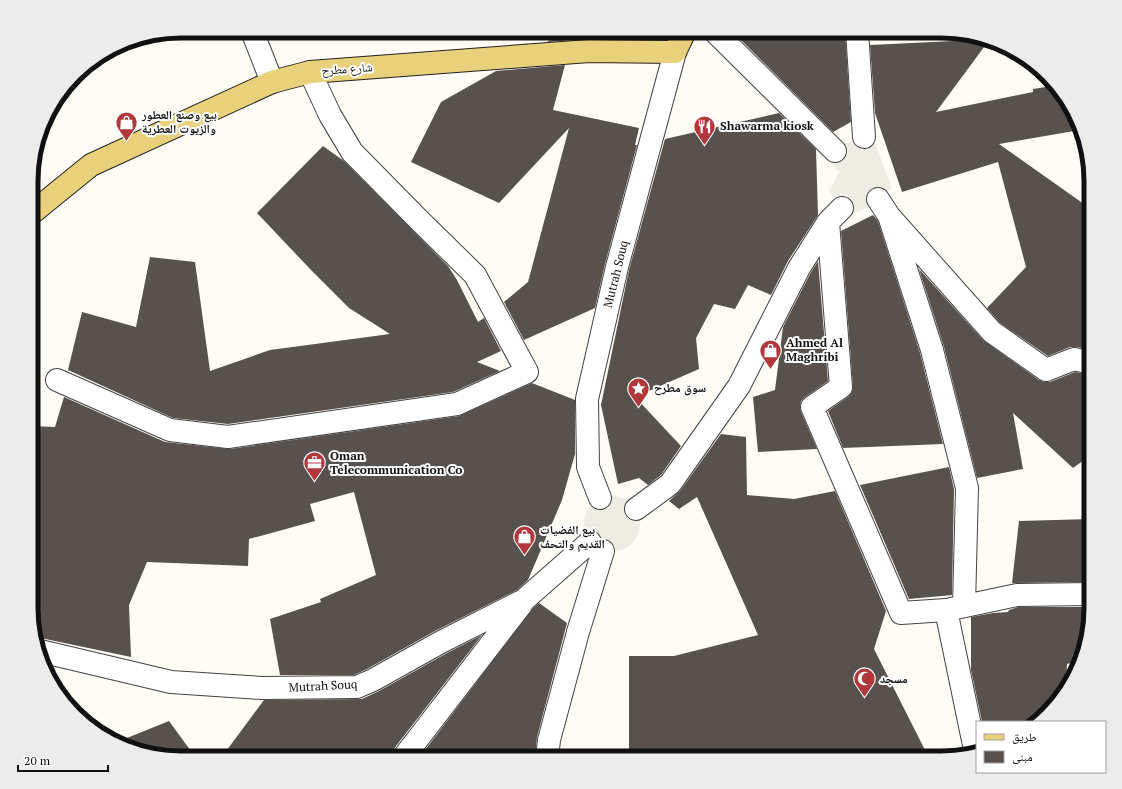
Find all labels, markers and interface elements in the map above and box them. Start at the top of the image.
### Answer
street label: شارع مطرح [321,59,373,79]
place label: بيع وصنع العطور والزيوت العطرية [141,107,217,136]
shop icon: بيع وصنع العطور والزيوت العطرية [114,109,140,142]
restaurant icon: Shawarma kiosk [692,113,718,146]
place label: Shawarma kiosk [720,118,814,133]
street label: Mutrah Souq [600,238,631,309]
place label: Ahmed Al Maghribi [786,335,843,364]
shop icon: Ahmed Al Maghribi [757,337,783,370]
place icon: سوق مطرح [626,375,652,408]
place label: سوق مطرح [654,380,706,396]
place label: Oman Telecommunication Co [330,448,462,477]
office icon: Oman Telecommunication Co [301,450,327,483]
place label: بيع الفضيات القديم والتحف [540,522,605,552]
shop icon: بيع الفضيات القديم والتحف [511,524,537,557]
mosque icon: مسجد [851,666,877,699]
place label: مسجد [880,671,908,686]
street label: Mutrah Souq [288,676,358,695]
legend [976,721,1106,773]
text: طريق [1012,729,1037,744]
scale bar [18,747,108,773]
text: مبنى [1012,749,1033,764]
text: 20 m [24,753,51,768]

